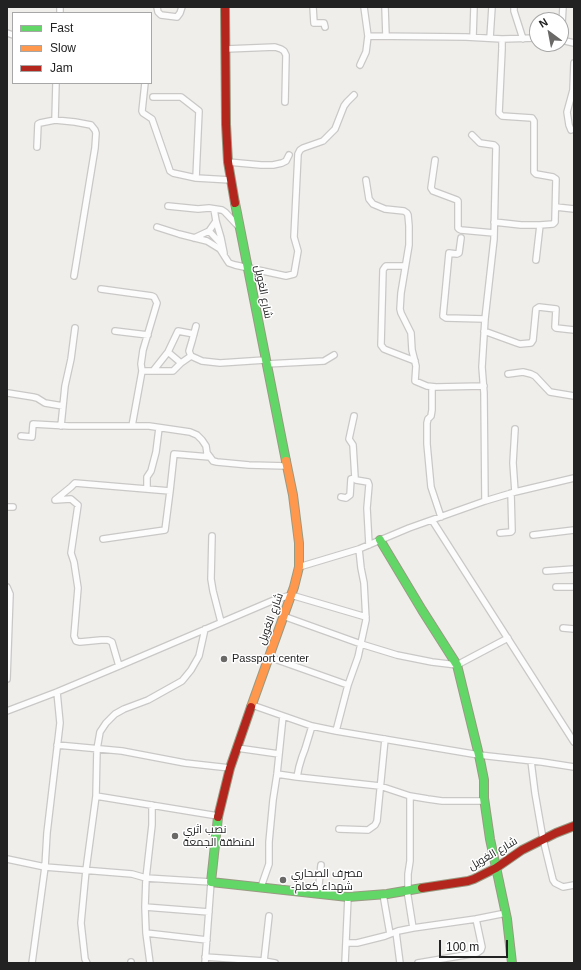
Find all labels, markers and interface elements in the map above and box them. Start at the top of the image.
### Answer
legend [12,12,152,84]
north arrow [529,12,569,52]
text: N [537,15,550,30]
text: Fast [50,21,73,35]
text: Slow [50,41,76,55]
text: Jam [50,61,73,75]
street label: شارع الغويل [251,264,275,320]
street label: شارع الغويل [256,591,286,647]
place label: Passport center [232,652,309,666]
marker: Passport center [219,654,229,664]
place label: نصب اثري لمنطقة الجمعة [183,823,255,849]
marker: نصب اثري لمنطقة الجمعة [170,831,180,841]
street label: شارع الغويل [466,835,520,873]
place label: مصرف الصحاري -شهداء كعام [291,867,363,893]
marker: مصرف الصحاري -شهداء كعام [278,875,288,885]
scale bar [441,932,510,958]
text: 100 m [446,940,479,954]

